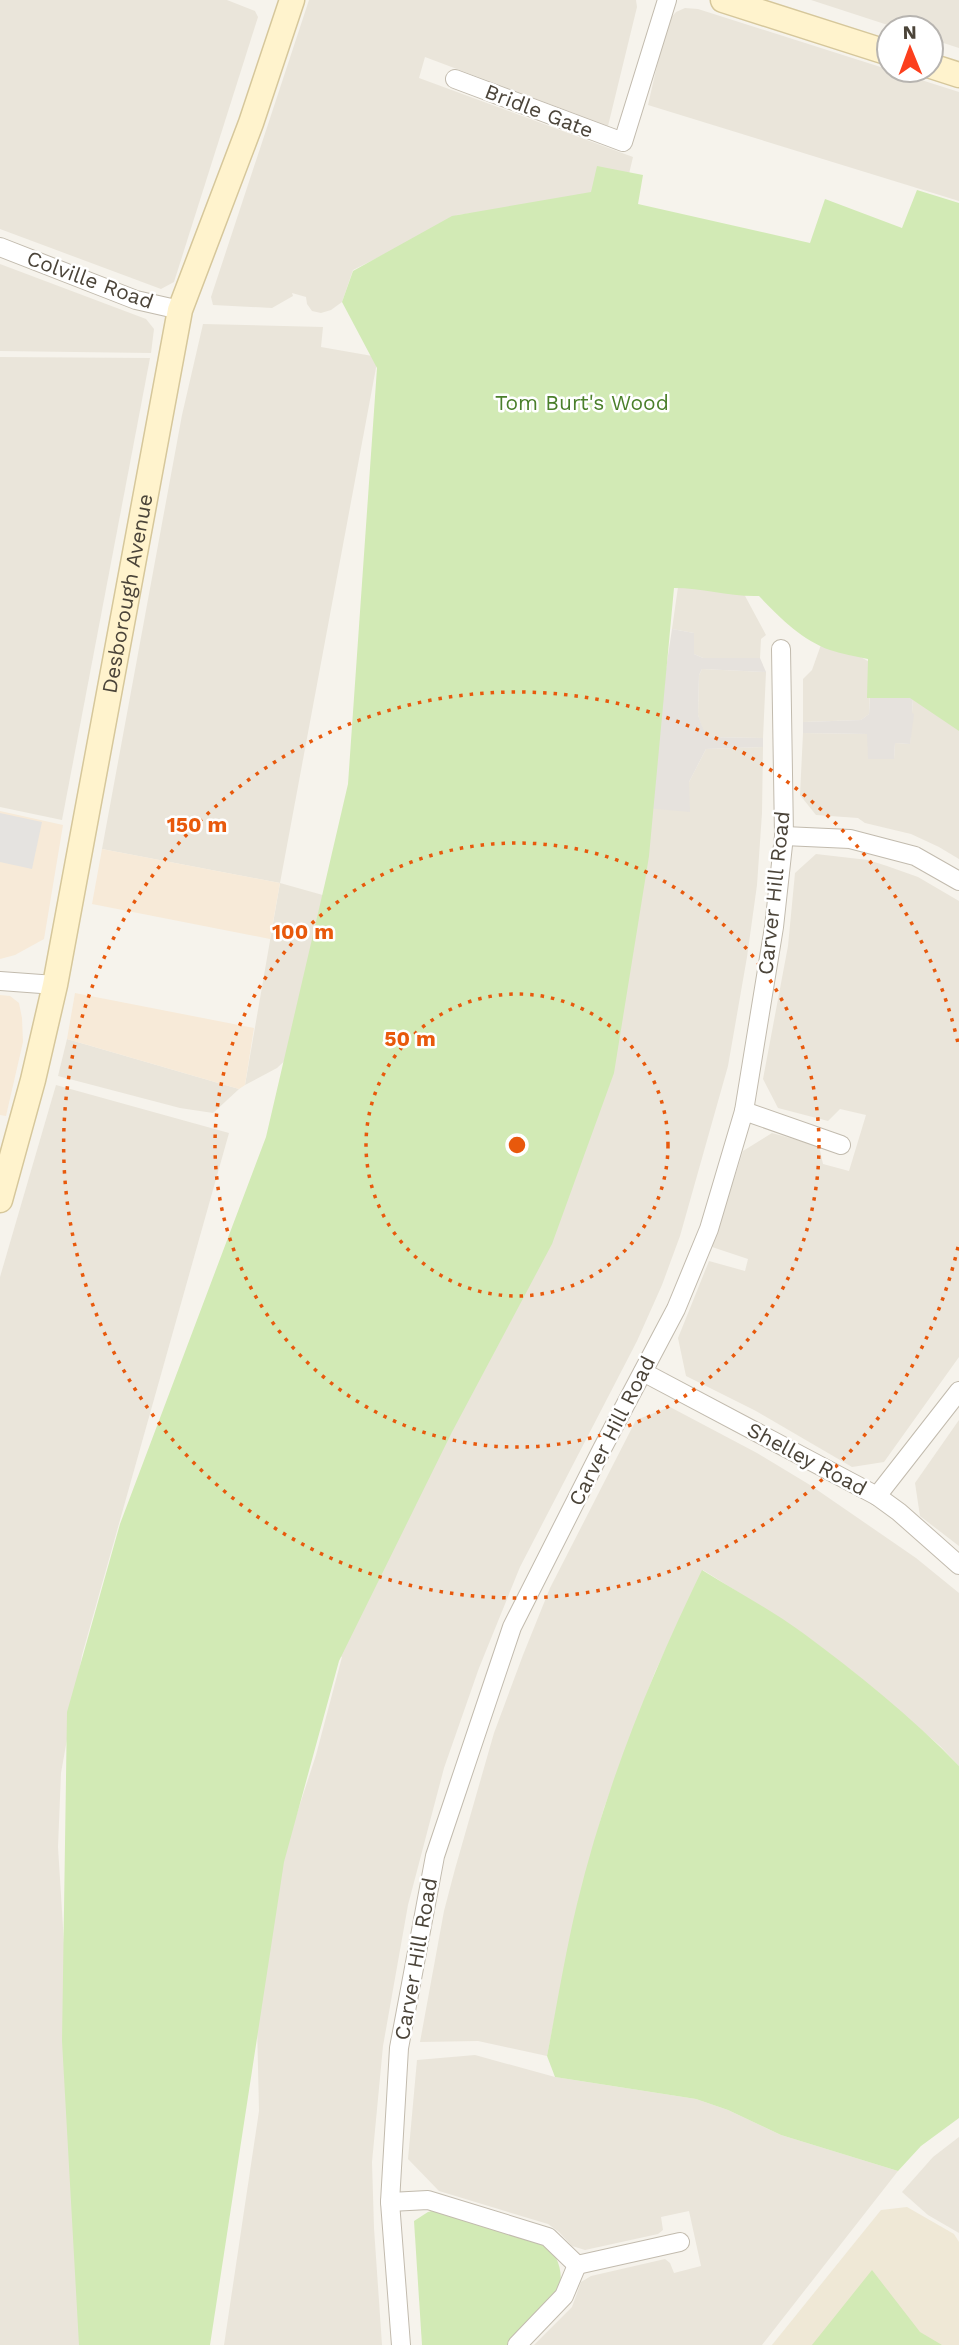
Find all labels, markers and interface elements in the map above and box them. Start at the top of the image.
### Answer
north arrow [875,14,945,84]
text: N [902,21,917,44]
street label: Bridle Gate [481,78,597,143]
street label: Colville Road [23,245,157,314]
park label: Tom Burt's Wood [495,390,669,415]
street label: Desborough Avenue [96,492,158,696]
street label: Carver Hill Road [752,810,795,976]
text: 150 m [167,812,227,837]
text: 100 m [272,919,334,944]
text: 50 m [384,1026,436,1051]
centre of rings [505,1133,529,1157]
street label: Carver Hill Road [563,1352,660,1510]
street label: Shelley Road [743,1417,871,1501]
street label: Carver Hill Road [389,1876,442,2042]

